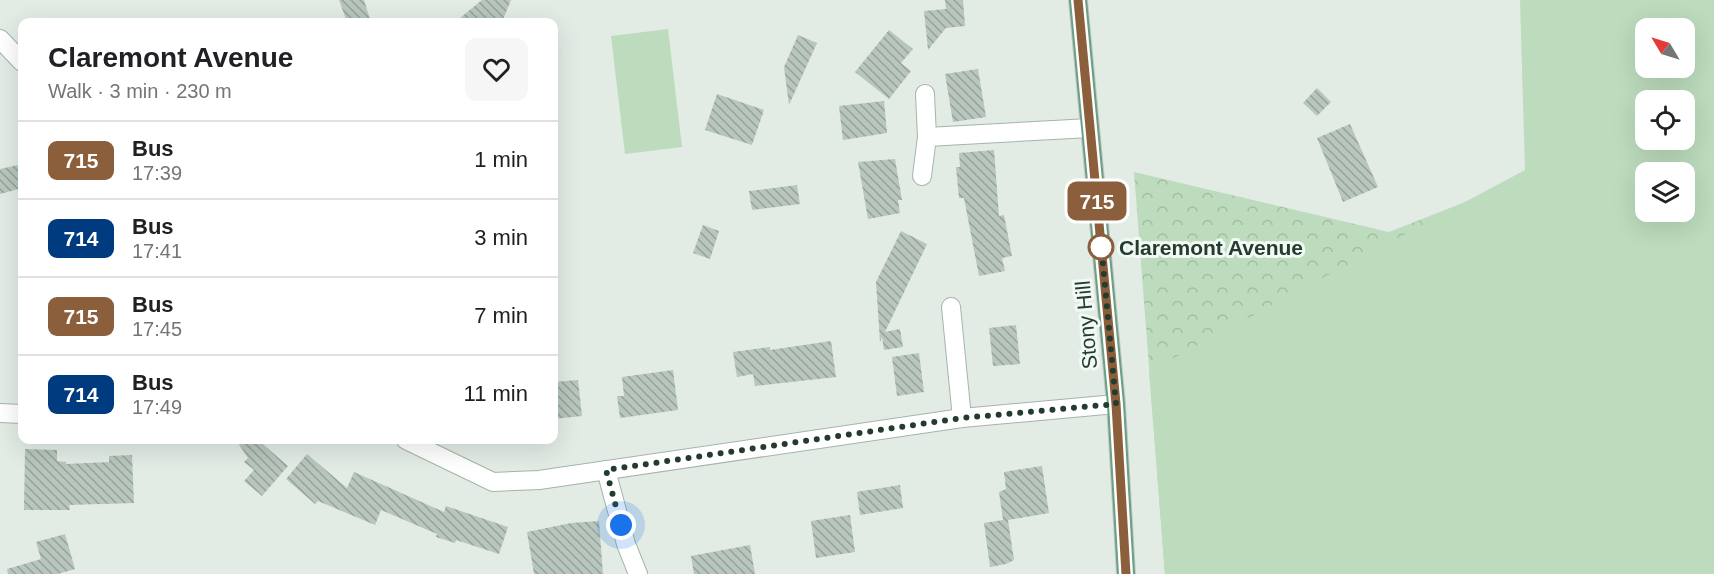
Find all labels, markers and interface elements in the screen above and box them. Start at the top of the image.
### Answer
north arrow [1635,18,1695,78]
map controls [1635,18,1695,222]
button: heart [465,38,528,101]
text: Claremont Avenue [48,42,293,73]
text: Walk · 3 min · 230 m [48,80,232,102]
button: locate [1635,90,1695,150]
text: Bus [132,136,174,161]
text: 1 min [474,147,528,172]
text: 715 [63,149,99,172]
text: 17:39 [132,162,182,184]
button: layers [1635,162,1695,222]
line badge: 715 [1062,182,1132,220]
text: 715 [1079,190,1115,213]
text: Bus [132,214,174,239]
text: 3 min [474,225,528,250]
text: 714 [63,227,99,250]
marker: Claremont Avenue [1088,234,1114,260]
place label: Claremont Avenue [1119,236,1303,259]
text: 17:41 [132,240,182,262]
street label: Stony Hill [1071,280,1101,370]
text: Bus [132,292,174,317]
text: 7 min [474,303,528,328]
text: 715 [63,305,99,328]
text: 17:45 [132,318,182,340]
text: Bus [132,370,174,395]
text: 11 min [464,381,528,406]
text: 714 [63,383,99,406]
text: 17:49 [132,396,182,418]
your location [606,510,636,540]

